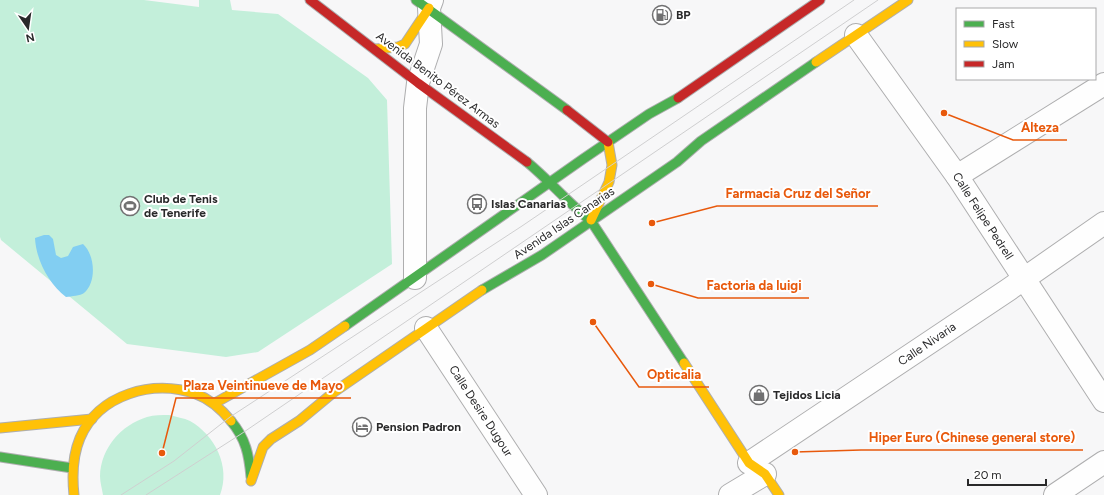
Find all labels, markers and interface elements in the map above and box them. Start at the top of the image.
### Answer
fuel station icon: BP [651,4,673,26]
north arrow [8,8,48,48]
place label: BP [676,8,691,22]
legend [956,8,1096,80]
text: Fast [992,17,1015,31]
street label: Avenida Benito Pérez Armas [373,29,503,131]
text: N [25,30,36,45]
text: Slow [992,37,1019,51]
text: Jam [992,57,1015,71]
callout: Alteza [1013,115,1067,140]
text: Alteza [1021,120,1059,135]
street label: Calle Felipe Pedrell [950,170,1016,262]
callout: Farmacia Cruz del Señor [717,181,878,206]
street label: Avenida Islas Canarias [511,184,617,262]
text: Farmacia Cruz del Señor [726,186,871,201]
place label: Club de Tenis de Tenerife [144,192,218,220]
bus stop icon: Islas Canarias [466,193,488,215]
sports icon: Club de Tenis de Tenerife [119,195,141,217]
place label: Islas Canarias [491,197,566,211]
callout: Factoria da luigi [698,273,809,298]
text: Factoria da luigi [706,278,802,293]
street label: Calle Nivaria [895,320,959,368]
callout: Opticalia [639,362,709,387]
street label: Calle Desire Dugour [446,363,516,459]
text: Opticalia [647,367,701,382]
callout: Plaza Veintinueve de Mayo [176,373,351,398]
text: Plaza Veintinueve de Mayo [183,378,343,393]
shop icon: Tejidos Licia [748,384,770,406]
place label: Tejidos Licia [773,388,841,402]
hotel icon: Pension Padron [351,416,373,438]
place label: Pension Padron [376,420,461,434]
callout: Hiper Euro (Chinese general store) [861,425,1083,450]
text: Hiper Euro (Chinese general store) [869,430,1075,445]
scale bar [968,461,1046,487]
text: 20 m [974,468,1002,482]

